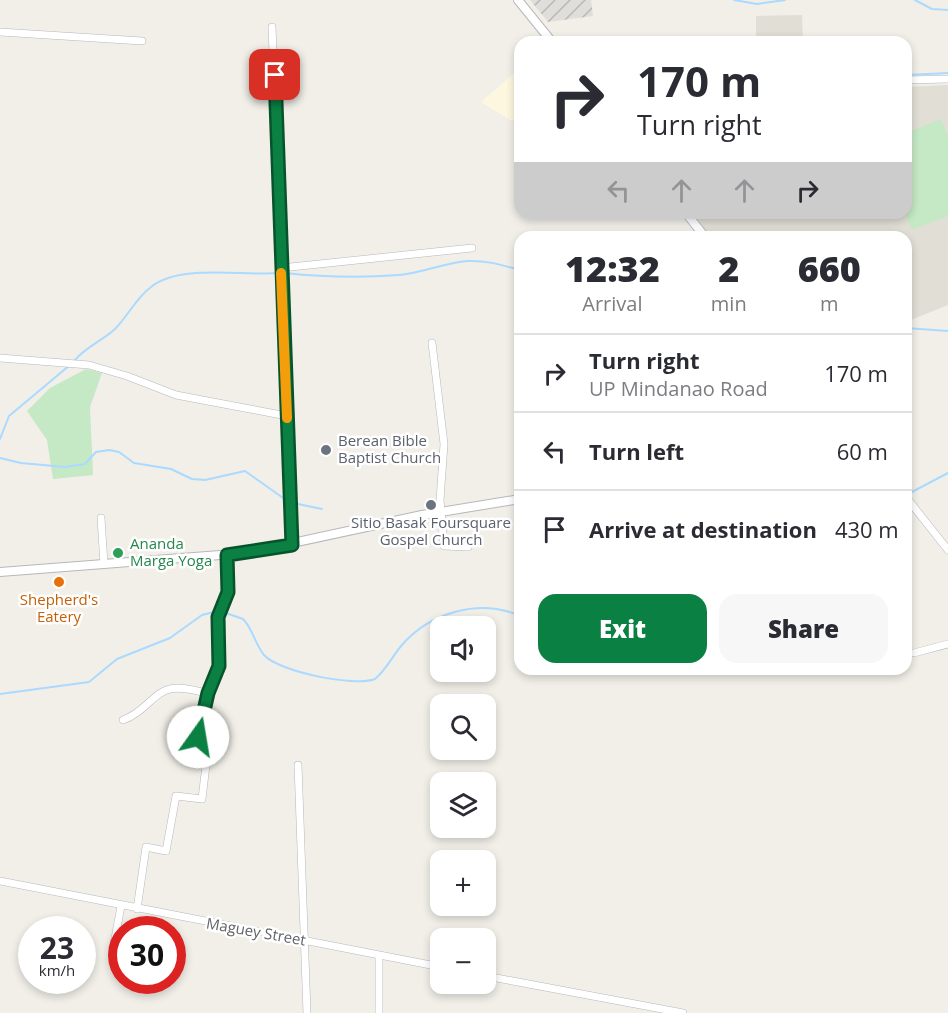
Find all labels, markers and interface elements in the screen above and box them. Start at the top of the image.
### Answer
pin [249,49,300,100]
text: 170 m [637,52,761,109]
icon: arrive [258,58,291,91]
icon: right [538,60,616,138]
text: Turn right [637,106,762,143]
icon: left [602,174,635,207]
icon: ahead [665,174,698,207]
icon: ahead [728,174,761,207]
icon: right [791,174,824,207]
text: 12:32 [565,244,660,293]
text: 2 [718,244,739,293]
text: 660 [798,244,861,293]
text: Arrival [582,290,643,317]
text: min [711,290,747,317]
text: m [820,290,839,317]
text: Turn right [589,345,700,375]
icon: right [538,357,571,390]
text: 170 m [824,358,888,388]
text: UP Mindanao Road [589,375,768,402]
place label: Berean Bible Baptist Church [338,430,441,467]
icon: left [538,435,571,468]
text: Turn left [589,436,684,466]
text: 60 m [837,436,888,466]
marker: Berean Bible Baptist Church [319,443,333,457]
marker: Sitio Basak Foursquare Gospel Church [424,498,438,512]
place label: Sitio Basak Foursquare Gospel Church [351,512,511,549]
icon: arrive [538,513,571,546]
text: Arrive at destination [589,514,817,544]
text: 430 m [835,514,899,544]
place label: Ananda Marga Yoga [130,533,212,570]
marker: Ananda Marga Yoga [111,546,125,560]
marker: Shepherd's Eatery [52,575,66,589]
place label: Shepherd's Eatery [20,589,98,626]
button: Exit [538,594,707,663]
button: Share [719,594,888,663]
map controls [430,616,496,994]
button: sound [430,616,496,682]
button: search [430,694,496,760]
position arrow [166,705,230,769]
button: layers [430,772,496,838]
button: + [430,850,496,916]
street label: Maguey Street [205,912,308,950]
speed limit sign: 30 [108,916,186,994]
text: 23 [40,927,74,968]
button: − [430,928,496,994]
text: km/h [39,960,75,980]

